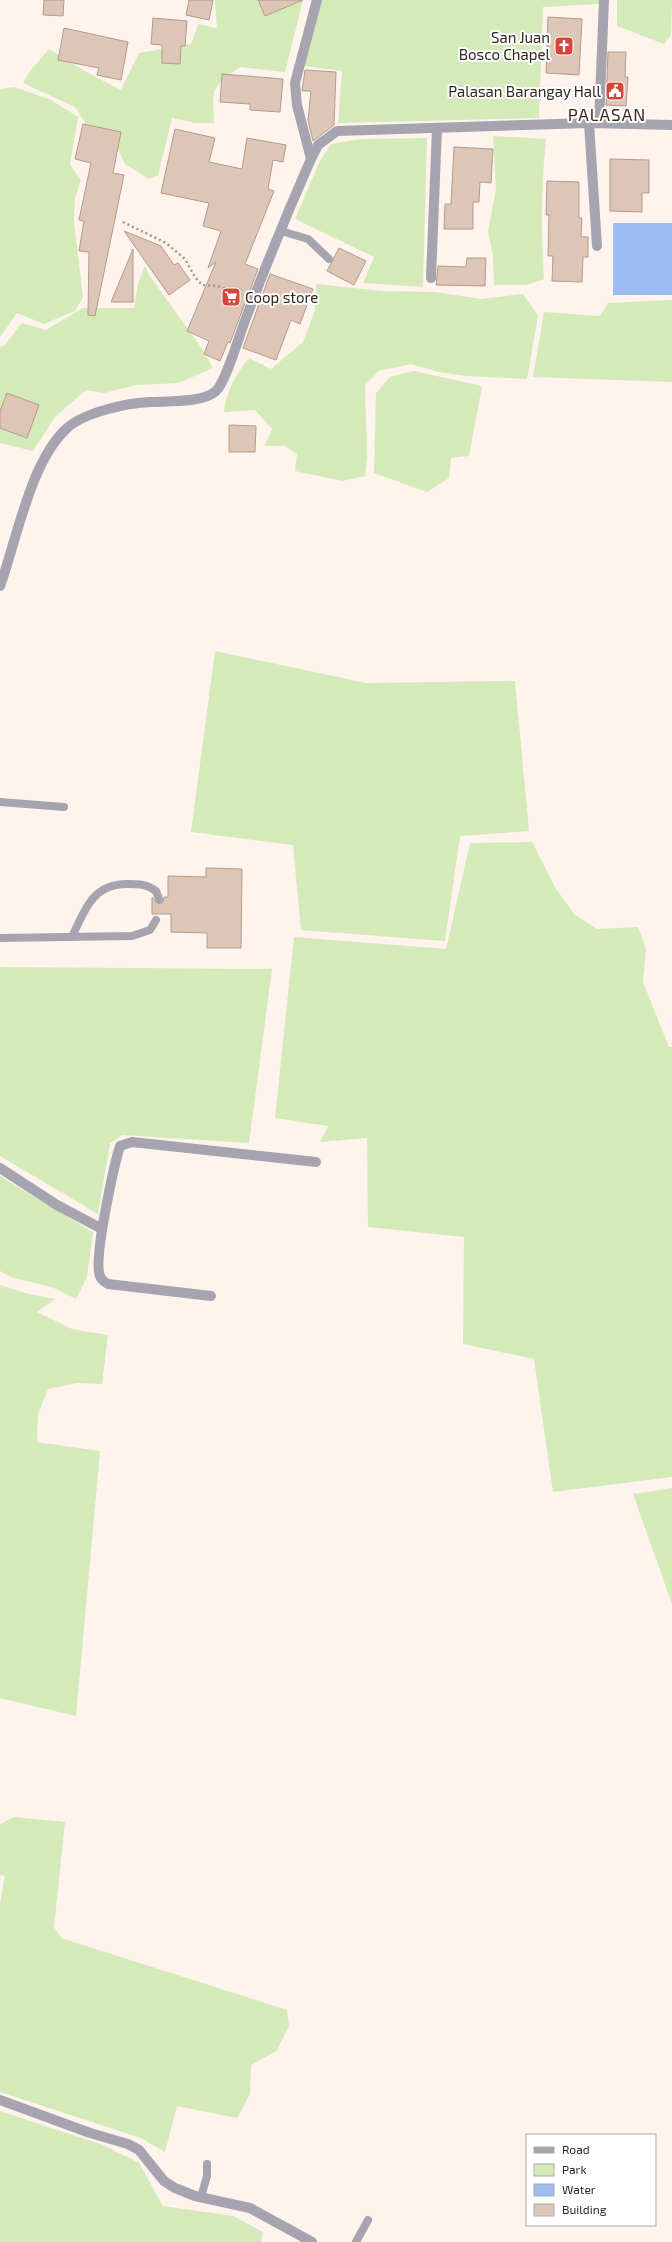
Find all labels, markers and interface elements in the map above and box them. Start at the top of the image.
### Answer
place label: San Juan Bosco Chapel [459,28,551,63]
church icon: San Juan Bosco Chapel [553,35,575,57]
public building icon: Palasan Barangay Hall [604,80,626,102]
place label: Palasan Barangay Hall [448,82,602,100]
district label: PALASAN [568,104,646,124]
supermarket icon: Coop store [220,286,242,308]
place label: Coop store [245,288,318,306]
legend [526,2134,656,2226]
text: Road [562,2142,590,2156]
text: Park [562,2162,587,2176]
text: Water [562,2182,596,2196]
text: Building [562,2202,607,2216]

